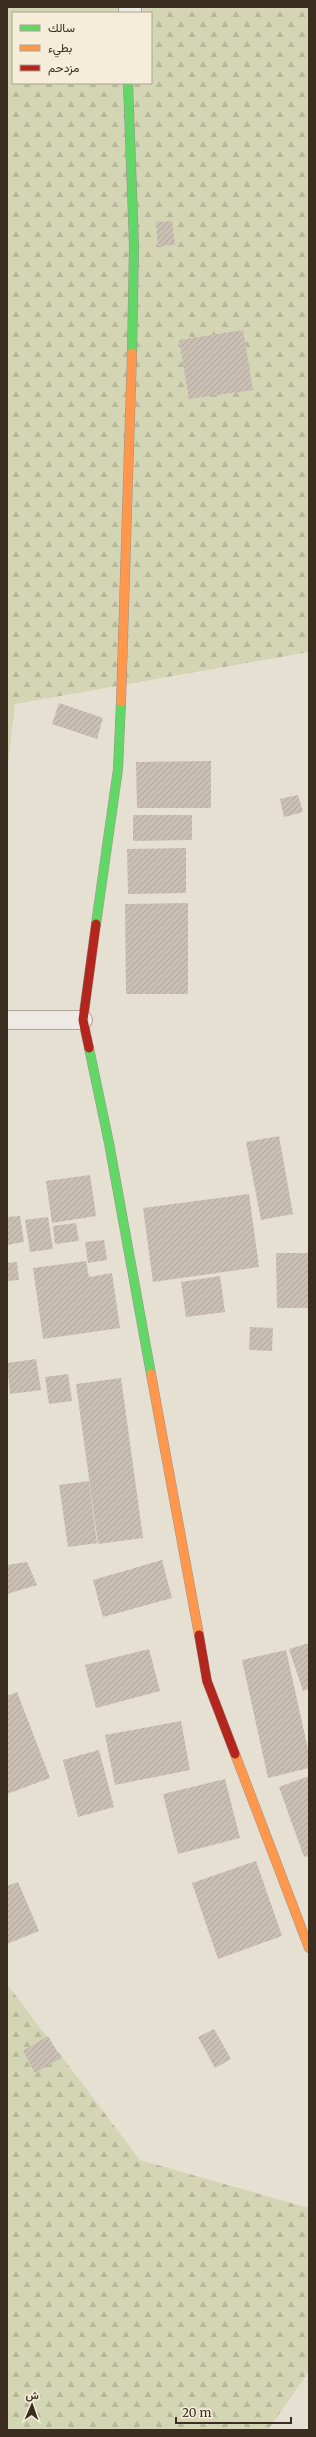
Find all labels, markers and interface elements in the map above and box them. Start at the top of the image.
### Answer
legend [12,12,152,84]
text: سالك [48,20,75,35]
text: بطيء [48,40,72,58]
text: مزدحم [48,60,79,76]
north arrow [12,2385,52,2425]
text: ش [25,2388,39,2402]
scale bar [176,2399,291,2425]
text: 20 m [182,2405,211,2420]

